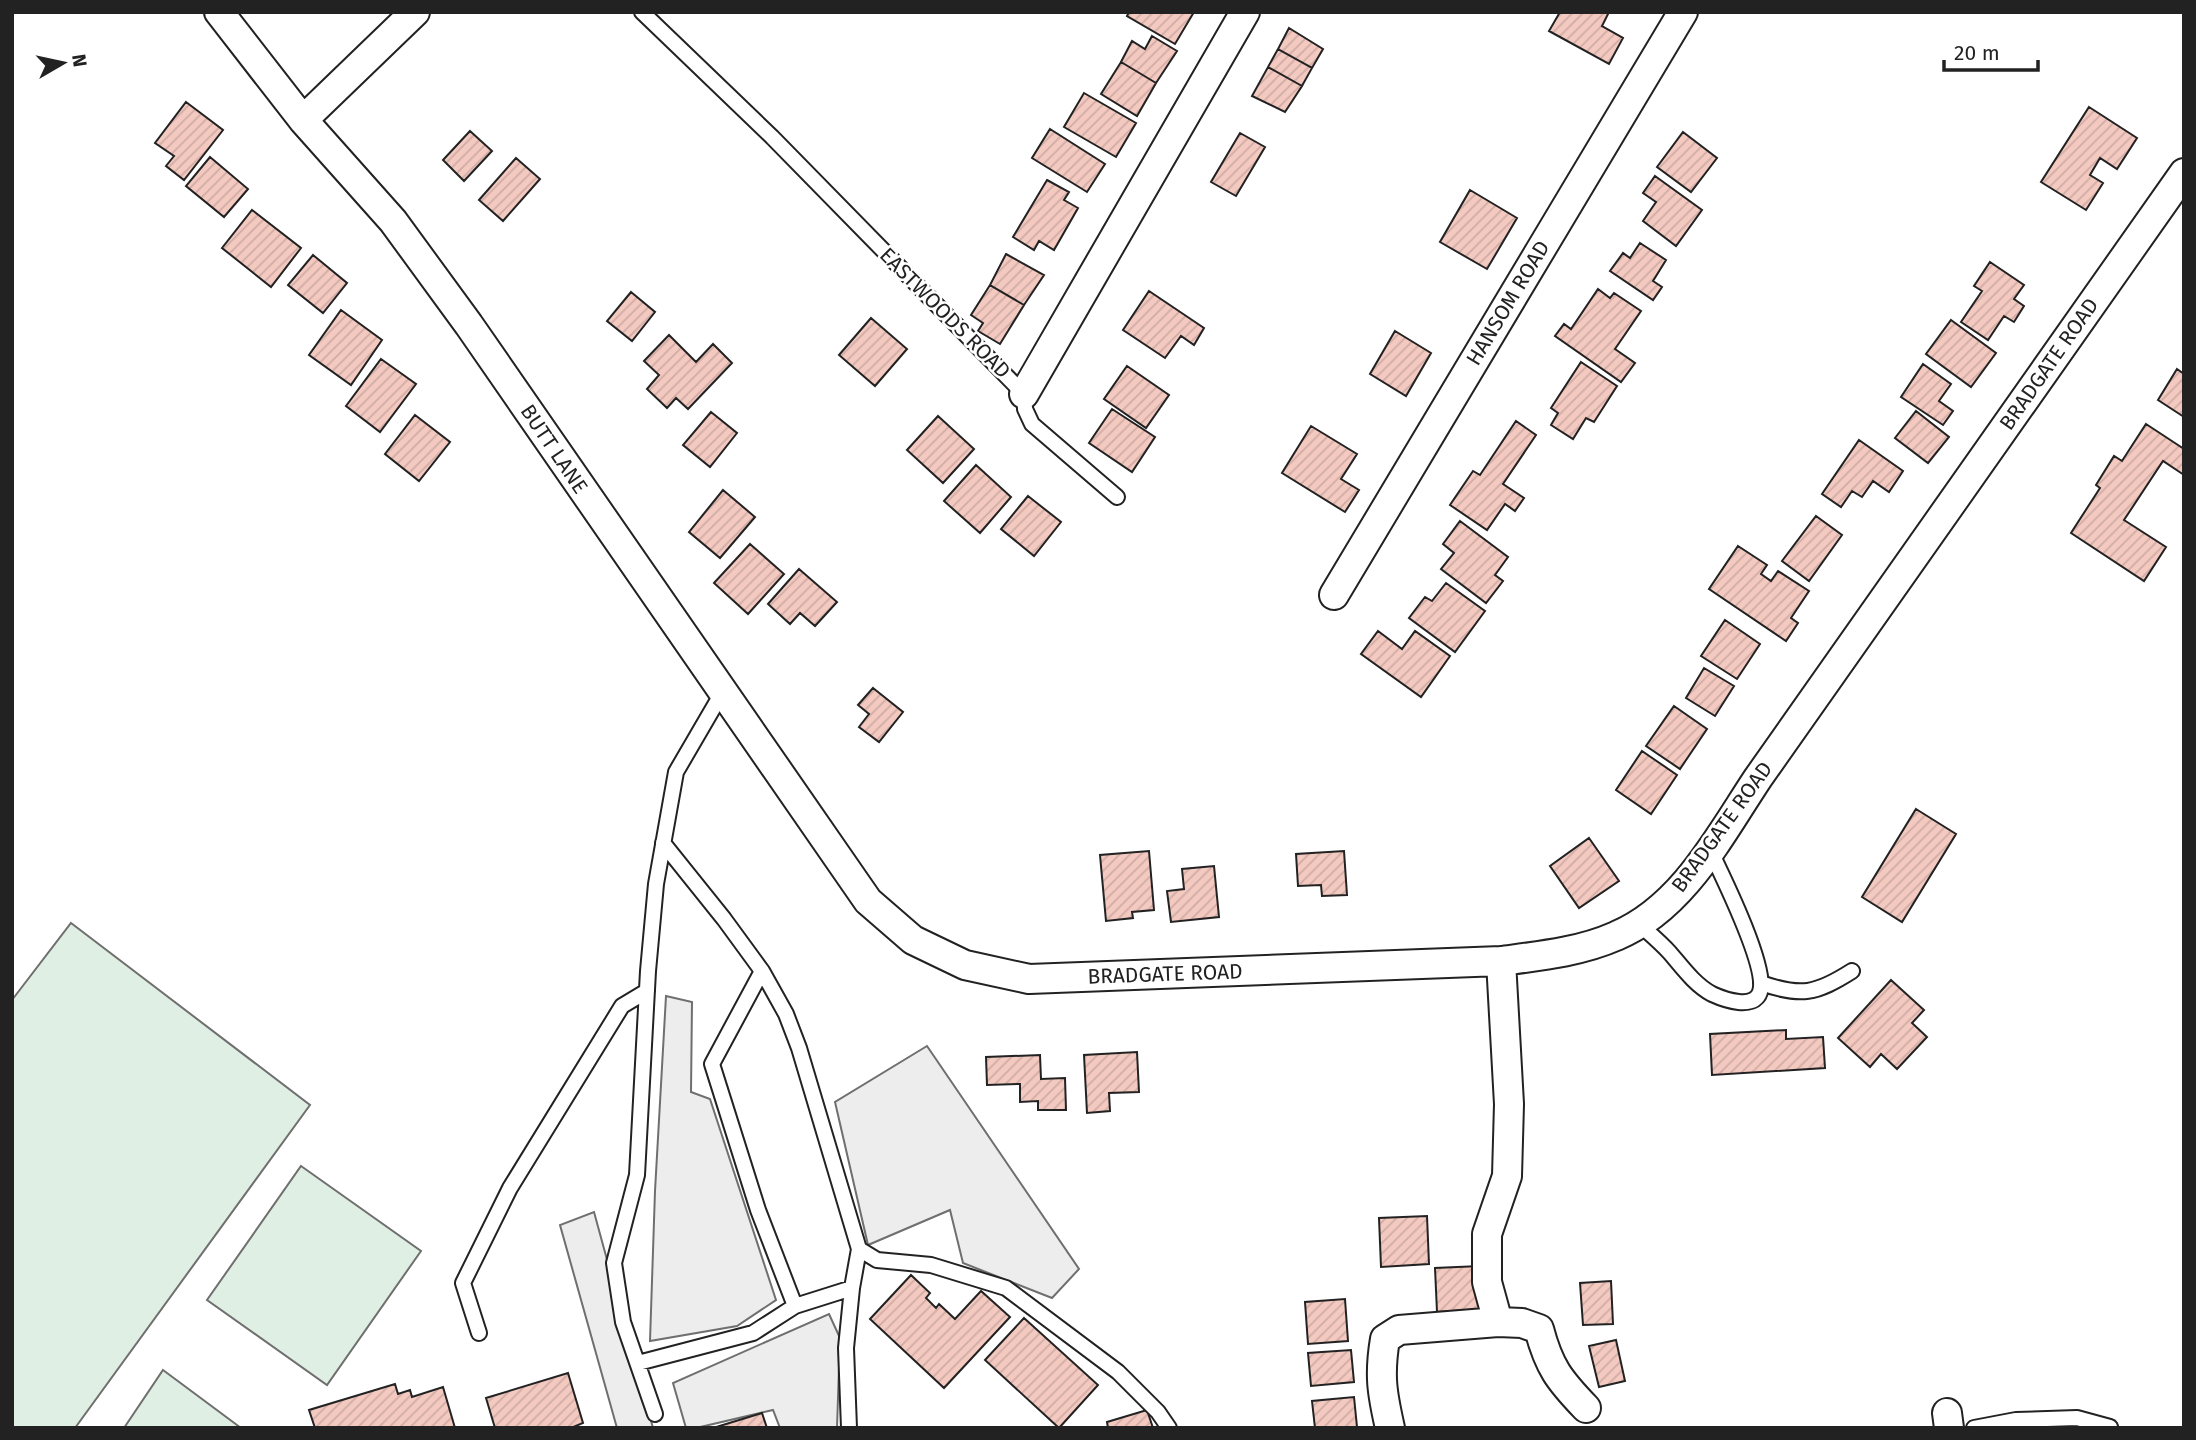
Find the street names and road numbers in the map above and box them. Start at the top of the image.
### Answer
street label: HANSOM ROAD [1461,236,1555,370]
street label: EASTWOODS ROAD [874,242,1016,384]
street label: BRADGATE ROAD [1994,293,2104,435]
street label: BUTT LANE [515,399,593,499]
street label: BRADGATE ROAD [1666,757,1778,897]
street label: BRADGATE ROAD [1087,958,1243,990]

